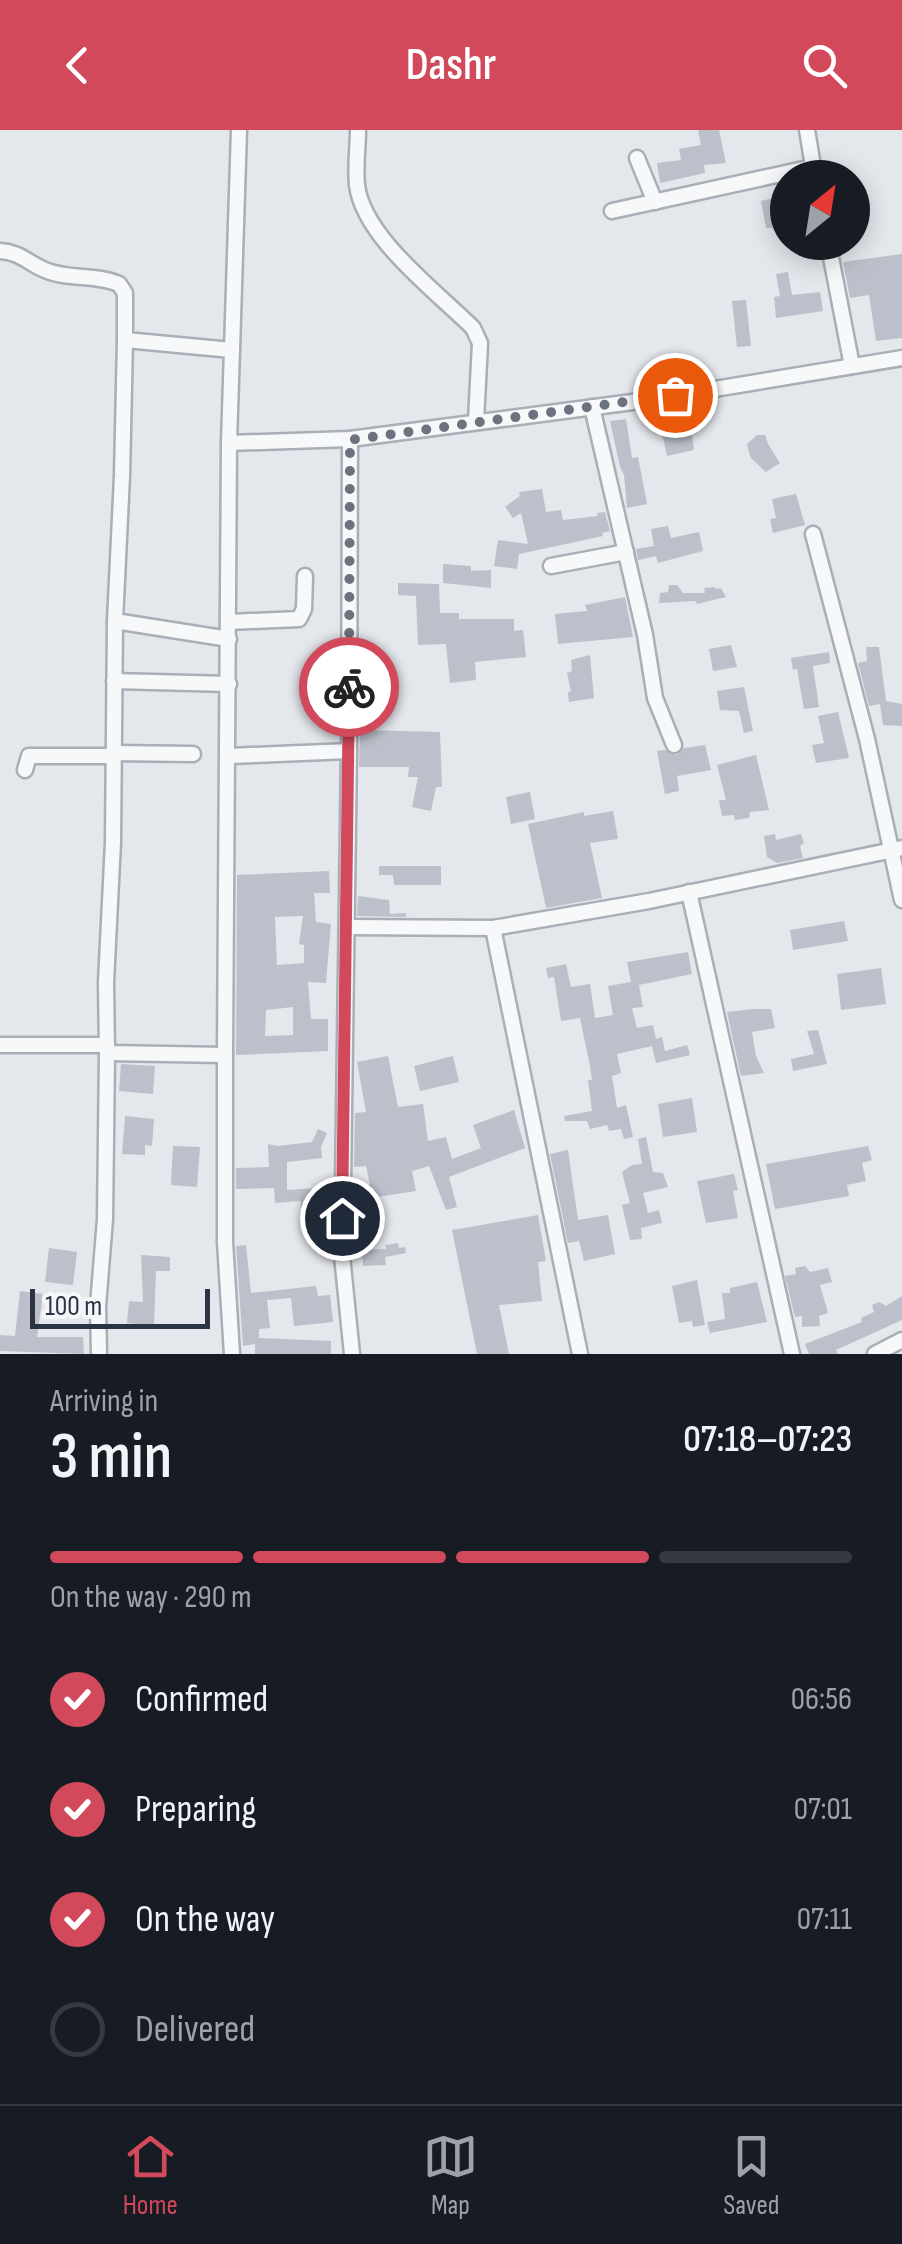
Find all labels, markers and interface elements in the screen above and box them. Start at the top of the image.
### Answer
icon: back [50,38,105,93]
text: Dashr [406,38,496,93]
icon: search [797,38,852,93]
north arrow [770,160,870,260]
map controls [770,160,870,260]
pin [633,353,718,438]
icon: bag [648,368,703,423]
courier [299,637,399,737]
icon: bike [322,660,377,715]
pin [300,1176,385,1261]
icon: home [315,1191,370,1246]
scale bar [30,1284,210,1328]
text: 100 m [45,1290,102,1323]
text: Arriving in [50,1382,158,1421]
text: 07:18–07:23 [683,1417,852,1462]
text: 3 min [50,1419,172,1497]
text: On the way · 290 m [50,1578,252,1617]
icon: check [50,1672,105,1727]
text: Confirmed [135,1677,268,1722]
text: 06:56 [791,1680,852,1719]
icon: check [50,1782,105,1837]
text: Preparing [135,1787,256,1832]
text: 07:01 [794,1790,852,1829]
icon: check [50,1892,105,1947]
text: On the way [135,1897,275,1942]
text: 07:11 [797,1900,852,1939]
text: Delivered [135,2007,255,2052]
tab: Home [123,2129,178,2222]
tab: Map [423,2129,478,2222]
tab: Saved [723,2129,779,2222]

